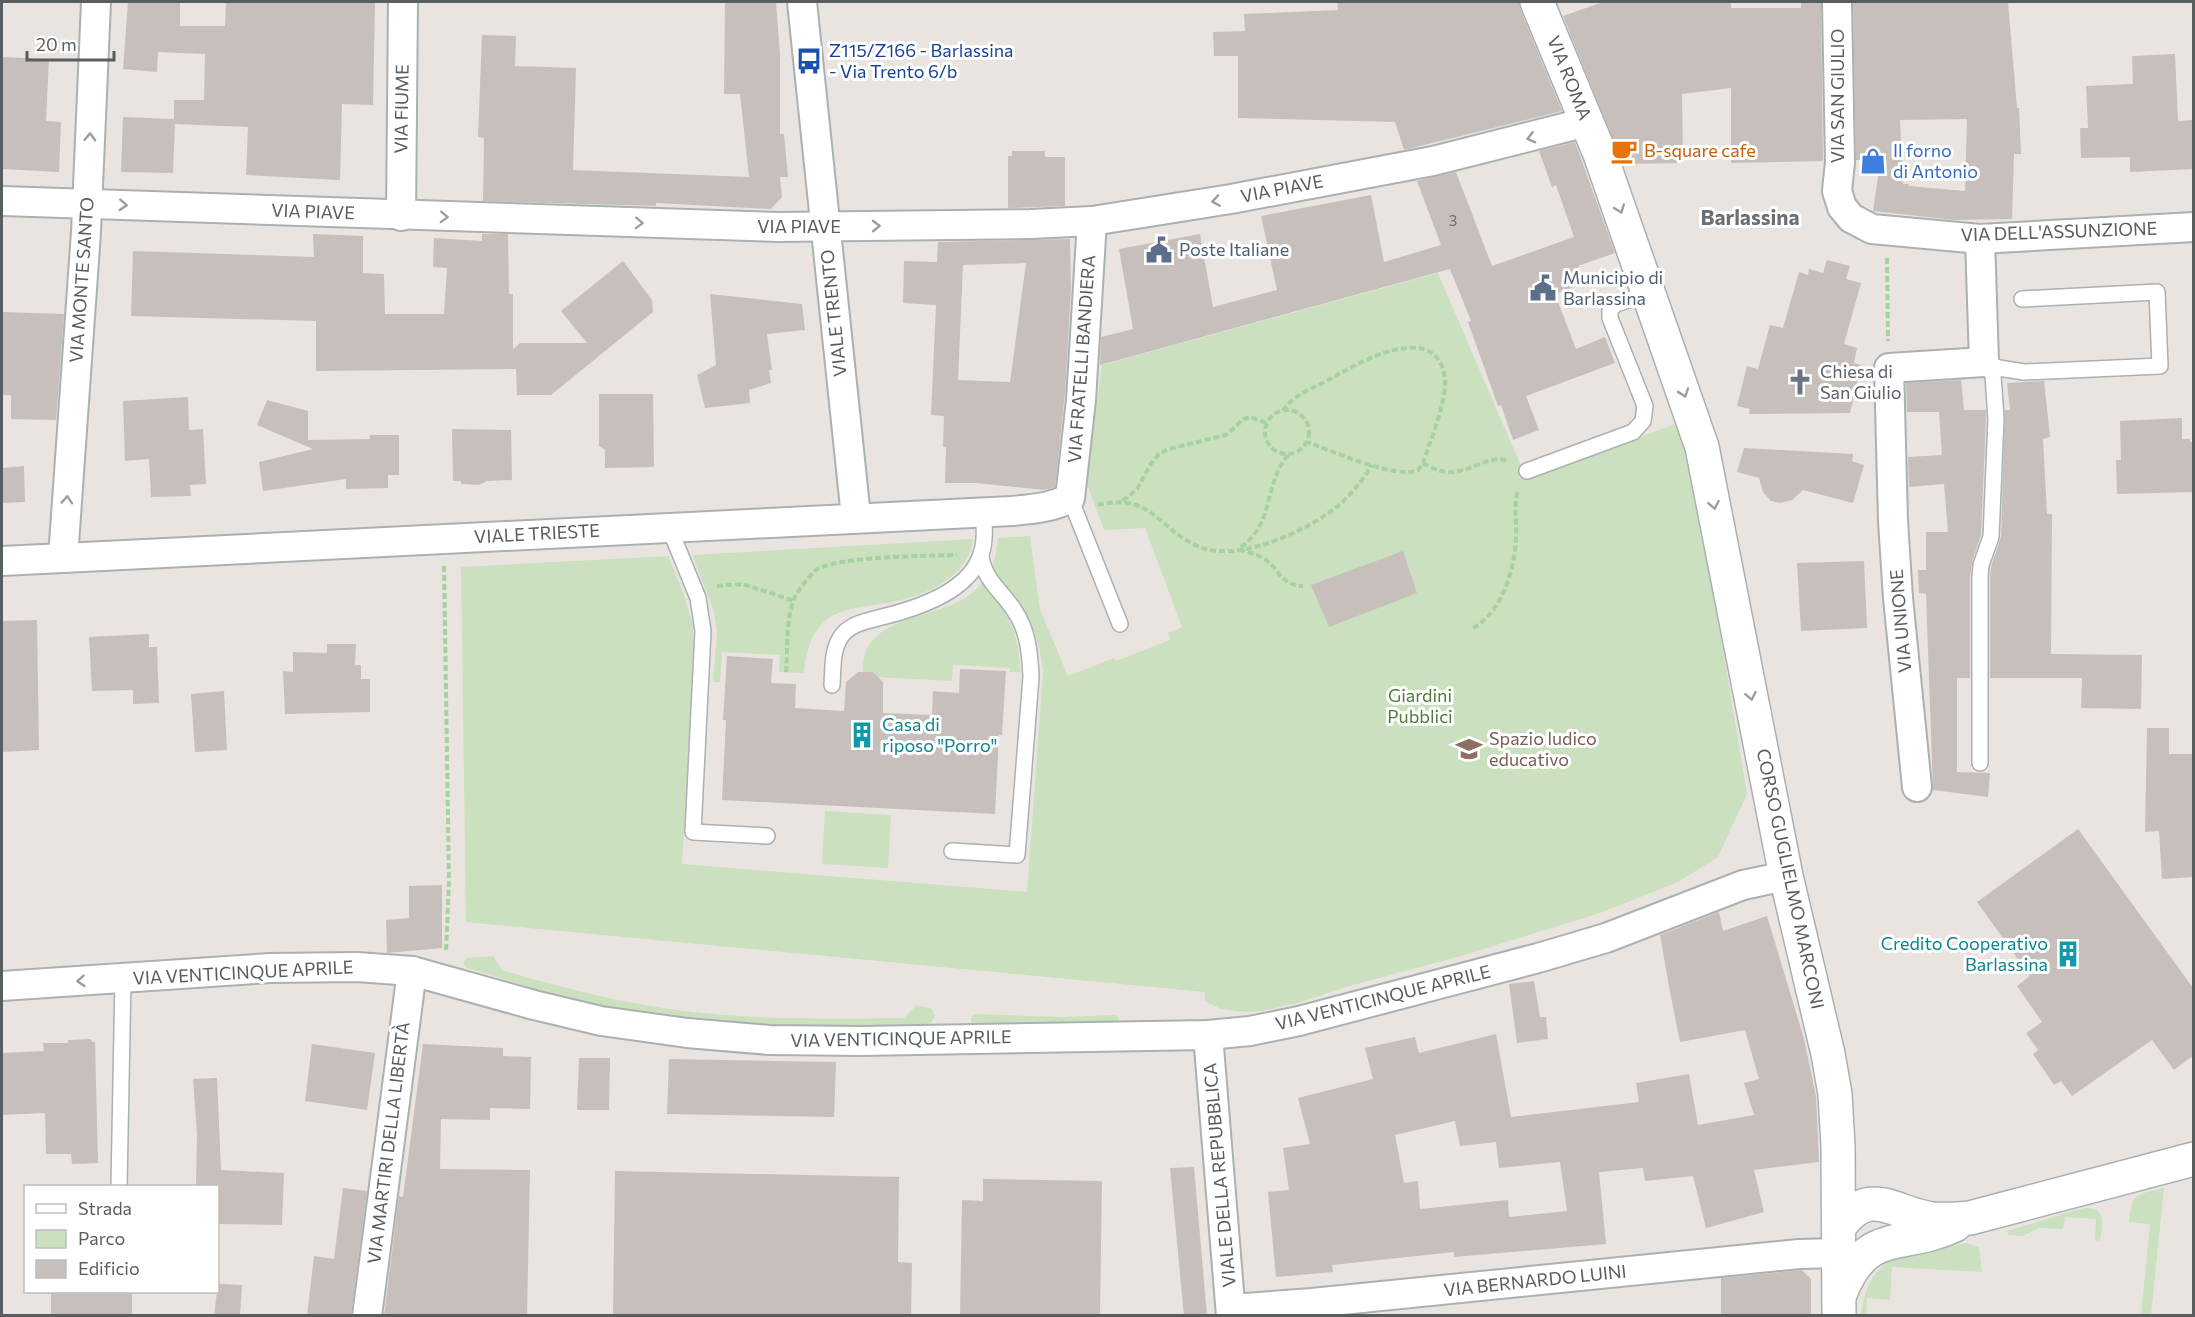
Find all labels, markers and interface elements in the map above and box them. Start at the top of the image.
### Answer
scale bar [27,24,114,62]
street label: VIA SAN GIULIO [1826,29,1848,163]
street label: VIA ROMA [1543,32,1597,123]
text: 20 m [36,33,77,55]
place label: Z115/Z166 - Barlassina - Via Trento 6/b [829,39,1014,82]
bus stop icon: Z115/Z166 - Barlassina - Via Trento 6/b [794,46,824,76]
street label: VIA FIUME [389,64,413,154]
one-way arrow [1526,130,1536,143]
one-way arrow [84,133,97,142]
cafe icon: B-square cafe [1609,136,1639,166]
place label: B-square cafe [1644,139,1756,161]
place label: Il forno di Antonio [1893,139,1978,182]
shop icon: Il forno di Antonio [1858,146,1888,176]
street label: VIA PIAVE [1239,169,1325,207]
one-way arrow [1211,195,1221,207]
street label: VIA MONTE SANTO [64,196,98,364]
one-way arrow [118,199,127,212]
street label: VIA PIAVE [271,199,355,223]
one-way arrow [1612,203,1625,214]
district label: Barlassina [1701,204,1800,229]
one-way arrow [439,211,448,223]
house number: 3 [1449,211,1457,229]
street label: VIA PIAVE [757,215,841,237]
one-way arrow [634,217,643,229]
street label: VIA DELL'ASSUNZIONE [1960,217,2158,245]
one-way arrow [871,220,880,233]
public building icon: Poste Italiane [1144,235,1174,265]
place label: Poste Italiane [1179,238,1289,260]
street label: VIALE TRENTO [815,248,851,378]
street label: VIA FRATELLI BANDIERA [1063,254,1099,464]
place label: Municipio di Barlassina [1563,266,1663,309]
public building icon: Municipio di Barlassina [1528,273,1558,303]
place label: Chiesa di San Giulio [1820,360,1902,403]
church icon: Chiesa di San Giulio [1785,367,1815,397]
one-way arrow [1677,387,1689,398]
one-way arrow [60,495,73,504]
one-way arrow [1707,499,1720,509]
street label: VIALE TRIESTE [473,519,600,547]
street label: VIA UNIONE [1885,568,1915,674]
park label: Giardini Pubblici [1387,684,1453,727]
one-way arrow [1744,691,1757,701]
place label: Casa di riposo "Porro" [882,713,997,756]
building icon: Casa di riposo "Porro" [847,720,877,750]
place label: Spazio ludico educativo [1489,727,1597,770]
school or university icon: Spazio ludico educativo [1454,734,1484,764]
street label: CORSO GUGLIELMO MARCONI [1753,747,1829,1011]
place label: Credito Cooperativo Barlassina [1881,932,2048,975]
building icon: Credito Cooperativo Barlassina [2053,939,2083,969]
street label: VIA VENTICINQUE APRILE [132,955,354,989]
street label: VIA VENTICINQUE APRILE [1273,960,1493,1034]
one-way arrow [76,975,85,988]
street label: VIA MARTIRI DELLA LIBERTÀ [362,1021,414,1265]
street label: VIA VENTICINQUE APRILE [790,1025,1012,1051]
street label: VIALE DELLA REPUBBLICA [1198,1062,1240,1288]
legend [24,1185,219,1293]
text: Strada [78,1197,132,1219]
text: Parco [78,1227,125,1249]
text: Edificio [78,1257,140,1279]
street label: VIA BERNARDO LUINI [1442,1259,1628,1301]

